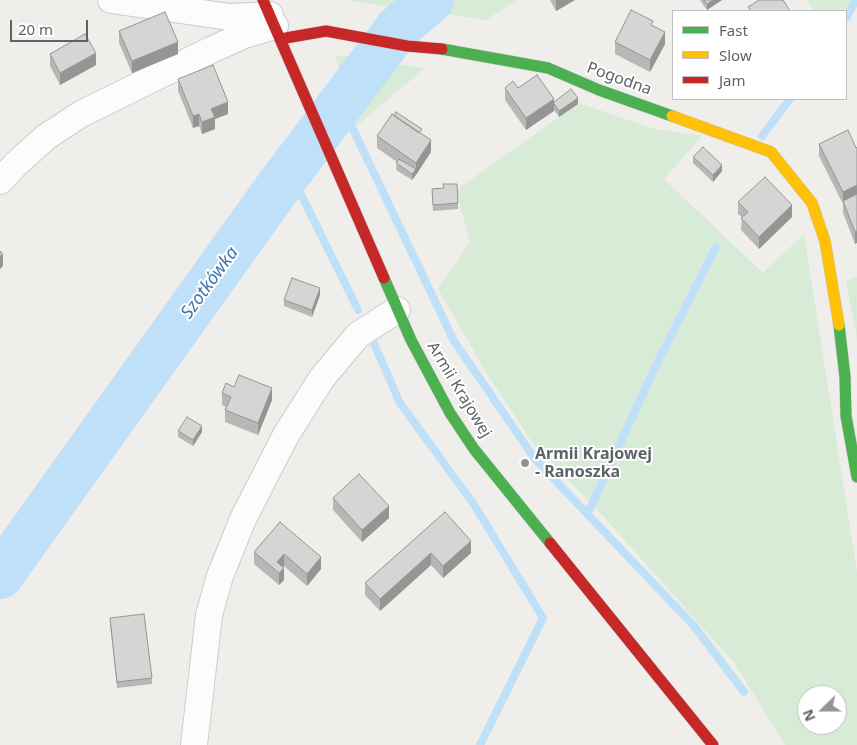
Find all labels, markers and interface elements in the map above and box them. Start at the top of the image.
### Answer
scale bar [12,10,90,42]
legend [672,10,847,100]
text: 20 m [18,19,53,39]
text: Fast [719,20,748,40]
text: Slow [719,45,752,65]
street label: Pogodna [584,58,654,100]
text: Jam [719,70,746,90]
water label: Szotkówka [177,243,243,323]
street label: Armii Krajowej [423,339,495,441]
place label: Armii Krajowej - Ranoszka [535,444,652,482]
marker: Armii Krajowej - Ranoszka [519,457,531,469]
north arrow [797,685,847,735]
text: N [798,707,820,724]

